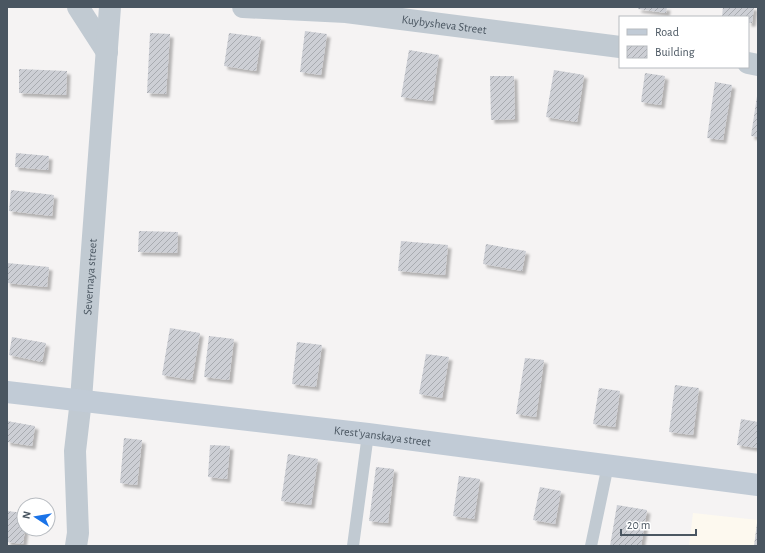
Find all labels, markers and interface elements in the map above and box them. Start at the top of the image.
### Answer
street label: Kuybysheva Street [401,13,487,36]
legend [619,16,749,68]
text: Road [655,26,679,38]
text: Building [655,46,695,58]
street label: Severnaya street [81,238,99,315]
street label: Krest'yanskaya street [333,424,432,448]
north arrow [16,497,56,537]
text: N [21,510,33,520]
scale bar [621,511,696,537]
text: 20 m [627,519,650,531]

